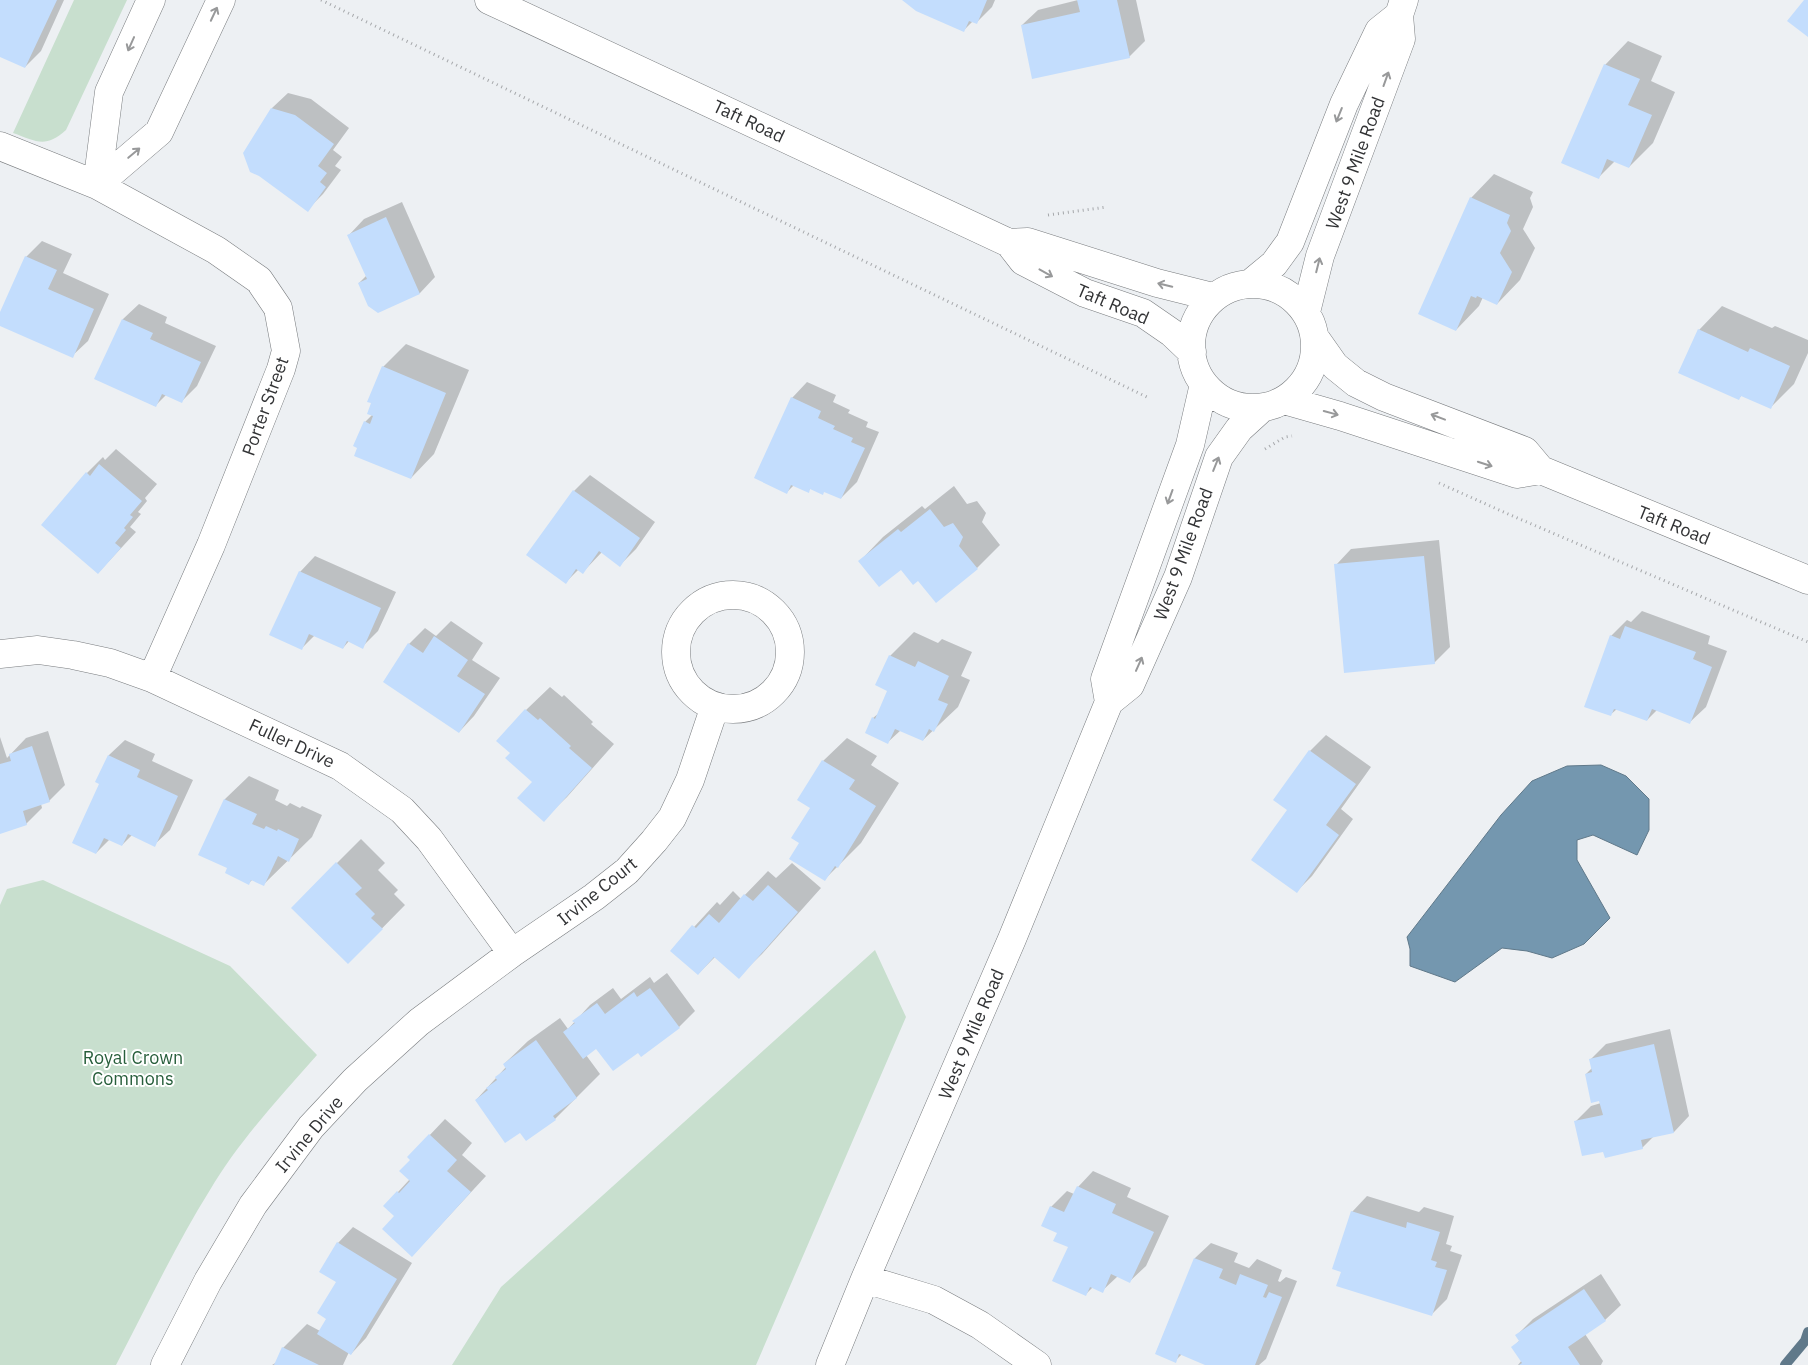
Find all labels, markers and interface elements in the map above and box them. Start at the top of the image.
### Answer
one-way arrow [209,7,219,22]
one-way arrow [125,36,135,51]
one-way arrow [1382,72,1391,88]
street label: Taft Road [710,94,788,148]
street label: West 9 Mile Road [1320,94,1390,232]
one-way arrow [1334,107,1344,122]
one-way arrow [127,148,140,159]
one-way arrow [1314,257,1323,273]
one-way arrow [1038,269,1052,279]
street label: Taft Road [1073,278,1153,330]
one-way arrow [1158,280,1174,289]
street label: Porter Street [236,353,294,459]
one-way arrow [1322,409,1338,418]
one-way arrow [1431,412,1446,421]
one-way arrow [1212,457,1221,472]
one-way arrow [1477,460,1492,469]
street label: West 9 Mile Road [1148,485,1218,623]
one-way arrow [1165,489,1174,504]
street label: Taft Road [1634,500,1714,550]
one-way arrow [1134,657,1144,672]
street label: Fuller Drive [245,713,339,773]
street label: Irvine Court [552,852,642,930]
street label: West 9 Mile Road [933,965,1009,1103]
park label: Royal Crown Commons [83,1046,183,1090]
street label: Irvine Drive [270,1091,348,1177]

